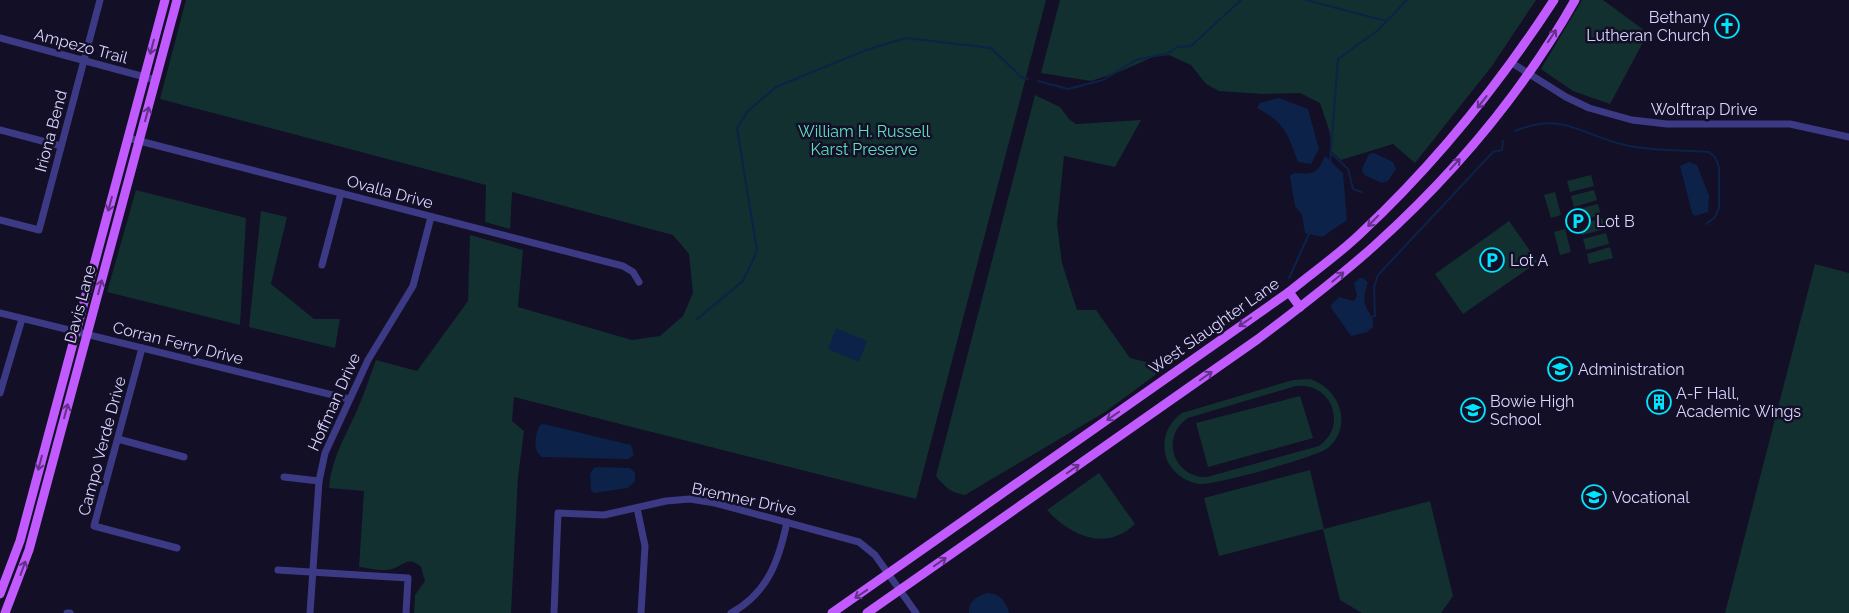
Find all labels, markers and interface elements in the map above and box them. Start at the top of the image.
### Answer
place label: Bethany Lutheran Church [1586,8,1710,45]
church icon: Bethany Lutheran Church [1714,13,1740,39]
street label: Ampezo Trail [32,24,130,68]
one-way arrow [1547,29,1557,43]
one-way arrow [147,39,156,55]
street label: Iriona Bend [31,88,71,174]
one-way arrow [1477,95,1488,108]
street label: Wolftrap Drive [1651,100,1757,119]
one-way arrow [142,106,152,122]
park label: William H. Russell Karst Preserve [798,122,931,159]
one-way arrow [1449,158,1461,171]
street label: Ovalla Drive [345,171,435,213]
one-way arrow [105,196,115,212]
parking icon: Lot B [1565,208,1591,234]
place label: Lot B [1596,212,1635,231]
one-way arrow [1367,215,1379,228]
parking icon: Lot A [1479,247,1505,273]
place label: Lot A [1510,251,1548,270]
street label: Davis Lane [60,263,100,345]
one-way arrow [1332,271,1345,282]
street label: West Slaughter Lane [1145,274,1283,378]
one-way arrow [95,280,105,296]
one-way arrow [1239,317,1253,327]
street label: Corran Ferry Drive [111,318,245,368]
street label: Hoffman Drive [304,350,364,454]
school or university icon: Administration [1547,356,1573,382]
place label: Administration [1578,360,1685,379]
one-way arrow [1199,371,1213,381]
street label: Campo Verde Drive [74,374,130,518]
place label: A-F Hall, Academic Wings [1676,384,1801,421]
building icon: A-F Hall, Academic Wings [1646,389,1672,415]
place label: Bowie High School [1490,392,1574,429]
school or university icon: Bowie High School [1460,397,1486,423]
one-way arrow [62,404,71,420]
one-way arrow [1106,411,1120,421]
one-way arrow [35,455,45,471]
one-way arrow [1066,464,1080,474]
street label: Bremner Drive [690,479,798,519]
school or university icon: Vocational [1581,484,1607,510]
place label: Vocational [1612,488,1690,507]
one-way arrow [933,557,947,567]
one-way arrow [19,561,28,576]
one-way arrow [854,589,868,599]

